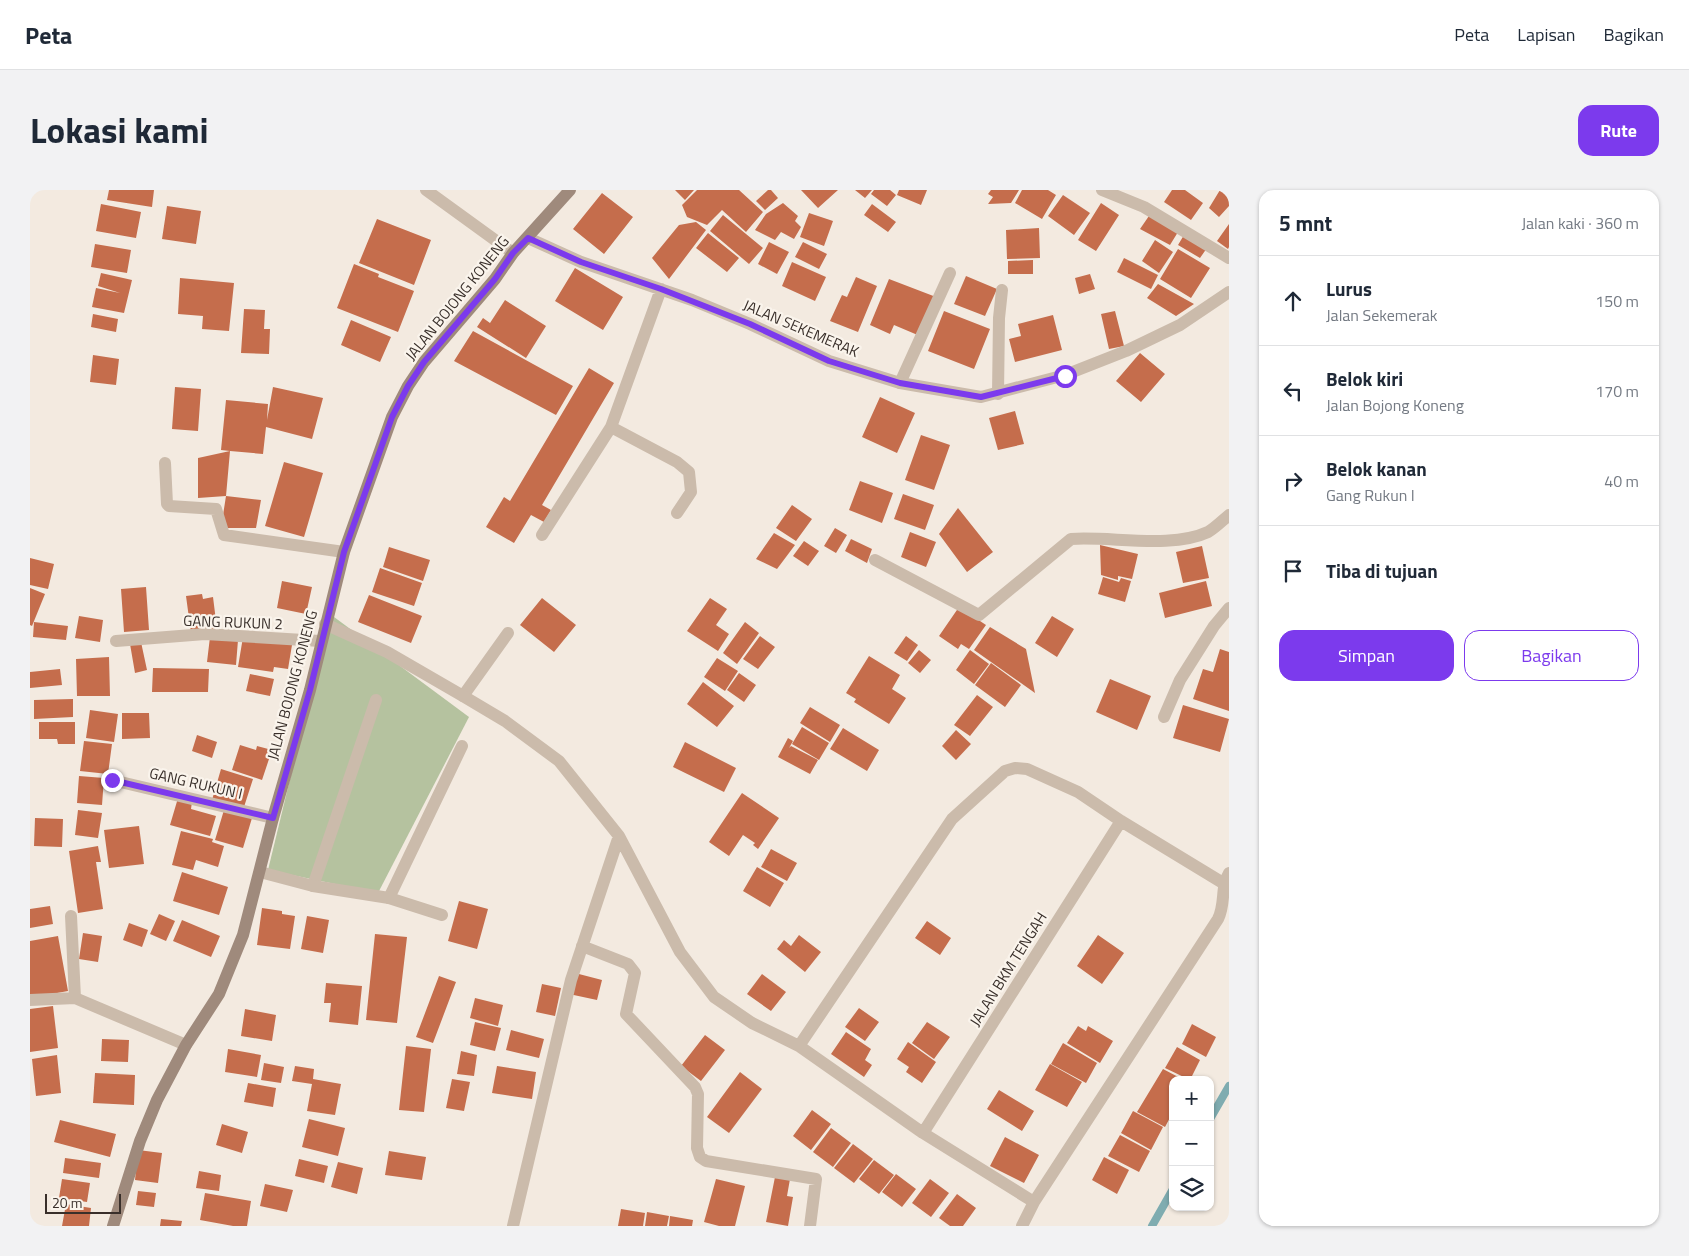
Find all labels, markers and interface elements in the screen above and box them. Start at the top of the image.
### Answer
text: Peta [25,17,72,53]
text: Peta [1454,21,1489,48]
text: Lapisan [1517,21,1575,48]
text: Bagikan [1603,21,1664,48]
text: Lokasi kami [30,103,209,157]
button: Rute [1578,105,1659,156]
text: 5 mnt [1279,207,1332,239]
text: Jalan kaki · 360 m [1521,211,1639,235]
street label: JALAN BOJONG KONENG [399,231,515,365]
text: Lurus [1326,274,1372,303]
icon: ahead [1279,287,1307,315]
text: 150 m [1595,289,1639,313]
street label: JALAN SEKEMERAK [740,293,863,363]
text: Jalan Sekemerak [1326,303,1437,327]
text: Belok kiri [1326,364,1403,393]
route start [1054,365,1077,388]
icon: left [1279,377,1307,405]
text: 170 m [1595,379,1639,403]
text: Jalan Bojong Koneng [1326,393,1464,417]
text: Belok kanan [1326,454,1427,483]
icon: right [1279,467,1307,495]
text: 40 m [1604,469,1639,493]
text: Gang Rukun I [1326,483,1415,507]
text: Tiba di tujuan [1326,556,1438,585]
icon: arrive [1279,557,1307,585]
street label: JALAN BOJONG KONENG [261,607,323,763]
street label: GANG RUKUN 2 [183,609,283,635]
button: Simpan [1279,630,1454,681]
button: Bagikan [1464,630,1639,681]
street label: GANG RUKUN I [147,761,245,805]
route end [101,769,124,792]
street label: JALAN BKM TENGAH [963,907,1053,1031]
map controls [1169,1076,1214,1211]
button: + [1169,1076,1214,1121]
button: − [1169,1121,1214,1166]
button: layers [1169,1166,1214,1211]
scale bar [45,1191,121,1214]
text: 20 m [52,1192,82,1213]

